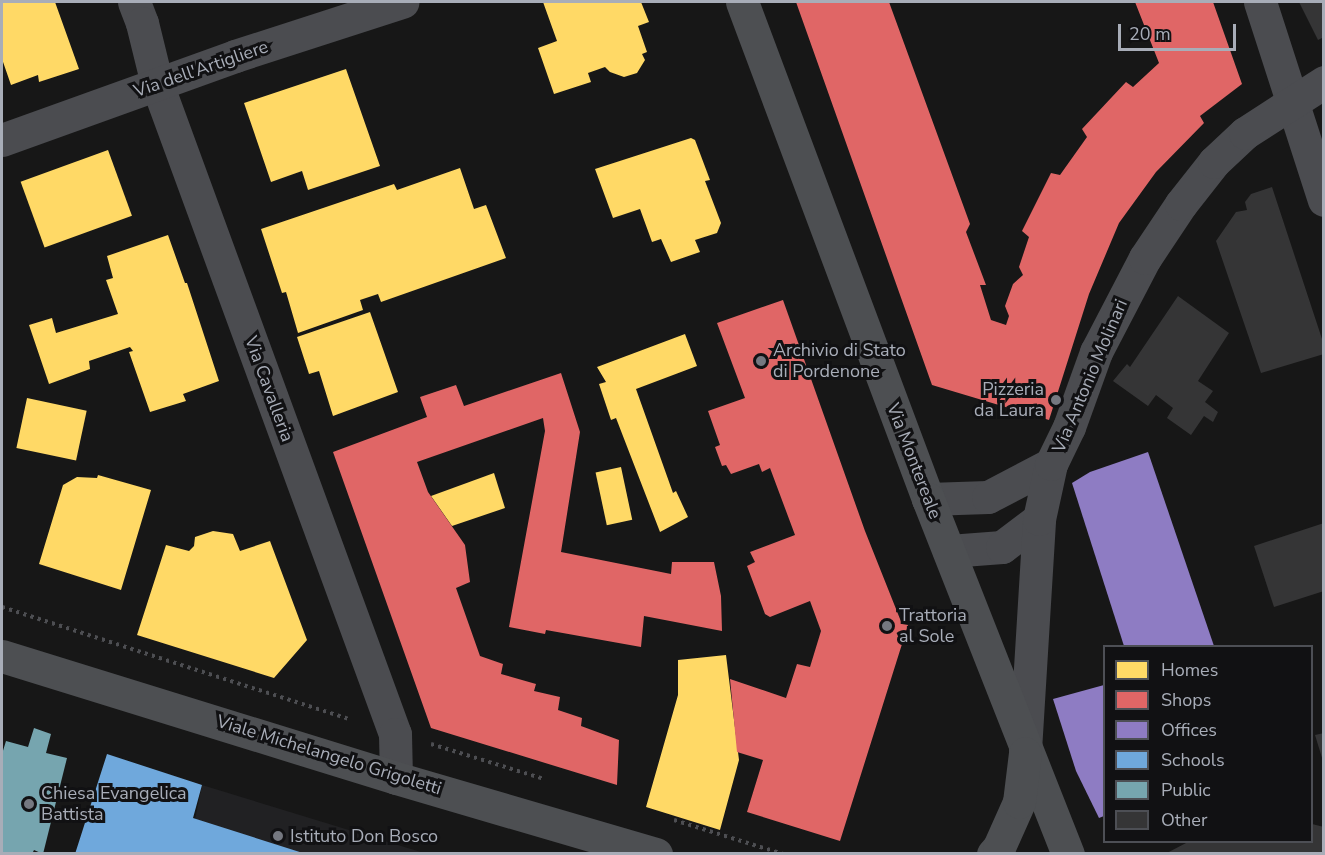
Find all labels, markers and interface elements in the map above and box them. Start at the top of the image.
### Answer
scale bar [1121,12,1240,50]
text: 20 m [1129,22,1171,46]
street label: Via dell'Artigliere [131,36,271,102]
street label: Via Antonio Molinari [1048,296,1132,456]
street label: Via Cavalleria [240,333,298,445]
place label: Archivio di Stato di Pordenone [773,340,906,382]
marker: Archivio di Stato di Pordenone [754,354,768,368]
place label: Pizzeria da Laura [974,379,1044,422]
marker: Pizzeria da Laura [1049,393,1063,407]
street label: Via Montereale [882,400,946,522]
place label: Trattoria al Sole [899,605,967,648]
marker: Trattoria al Sole [880,619,894,633]
legend [1103,645,1313,843]
text: Homes [1161,658,1218,682]
text: Shops [1161,688,1211,712]
street label: Viale Michelangelo Grigoletti [214,710,444,800]
text: Offices [1161,718,1217,742]
text: Schools [1161,748,1225,772]
text: Public [1161,778,1211,802]
place label: Chiesa Evangelica Battista [41,783,187,826]
marker: Chiesa Evangelica Battista [22,797,36,811]
text: Other [1161,808,1207,832]
place label: Istituto Don Bosco [290,825,438,847]
marker: Istituto Don Bosco [271,829,285,843]

